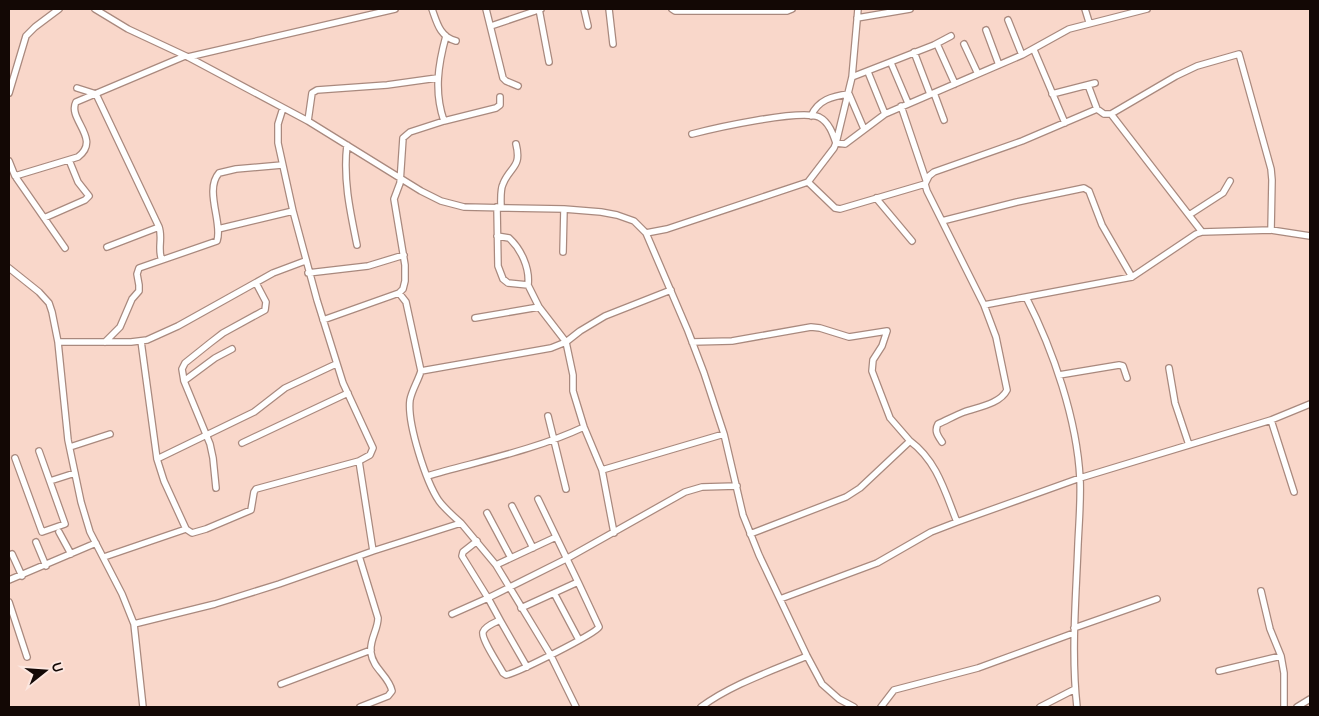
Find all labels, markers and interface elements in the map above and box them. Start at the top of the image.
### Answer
north arrow [20,646,70,696]
text: U [47,660,67,675]

